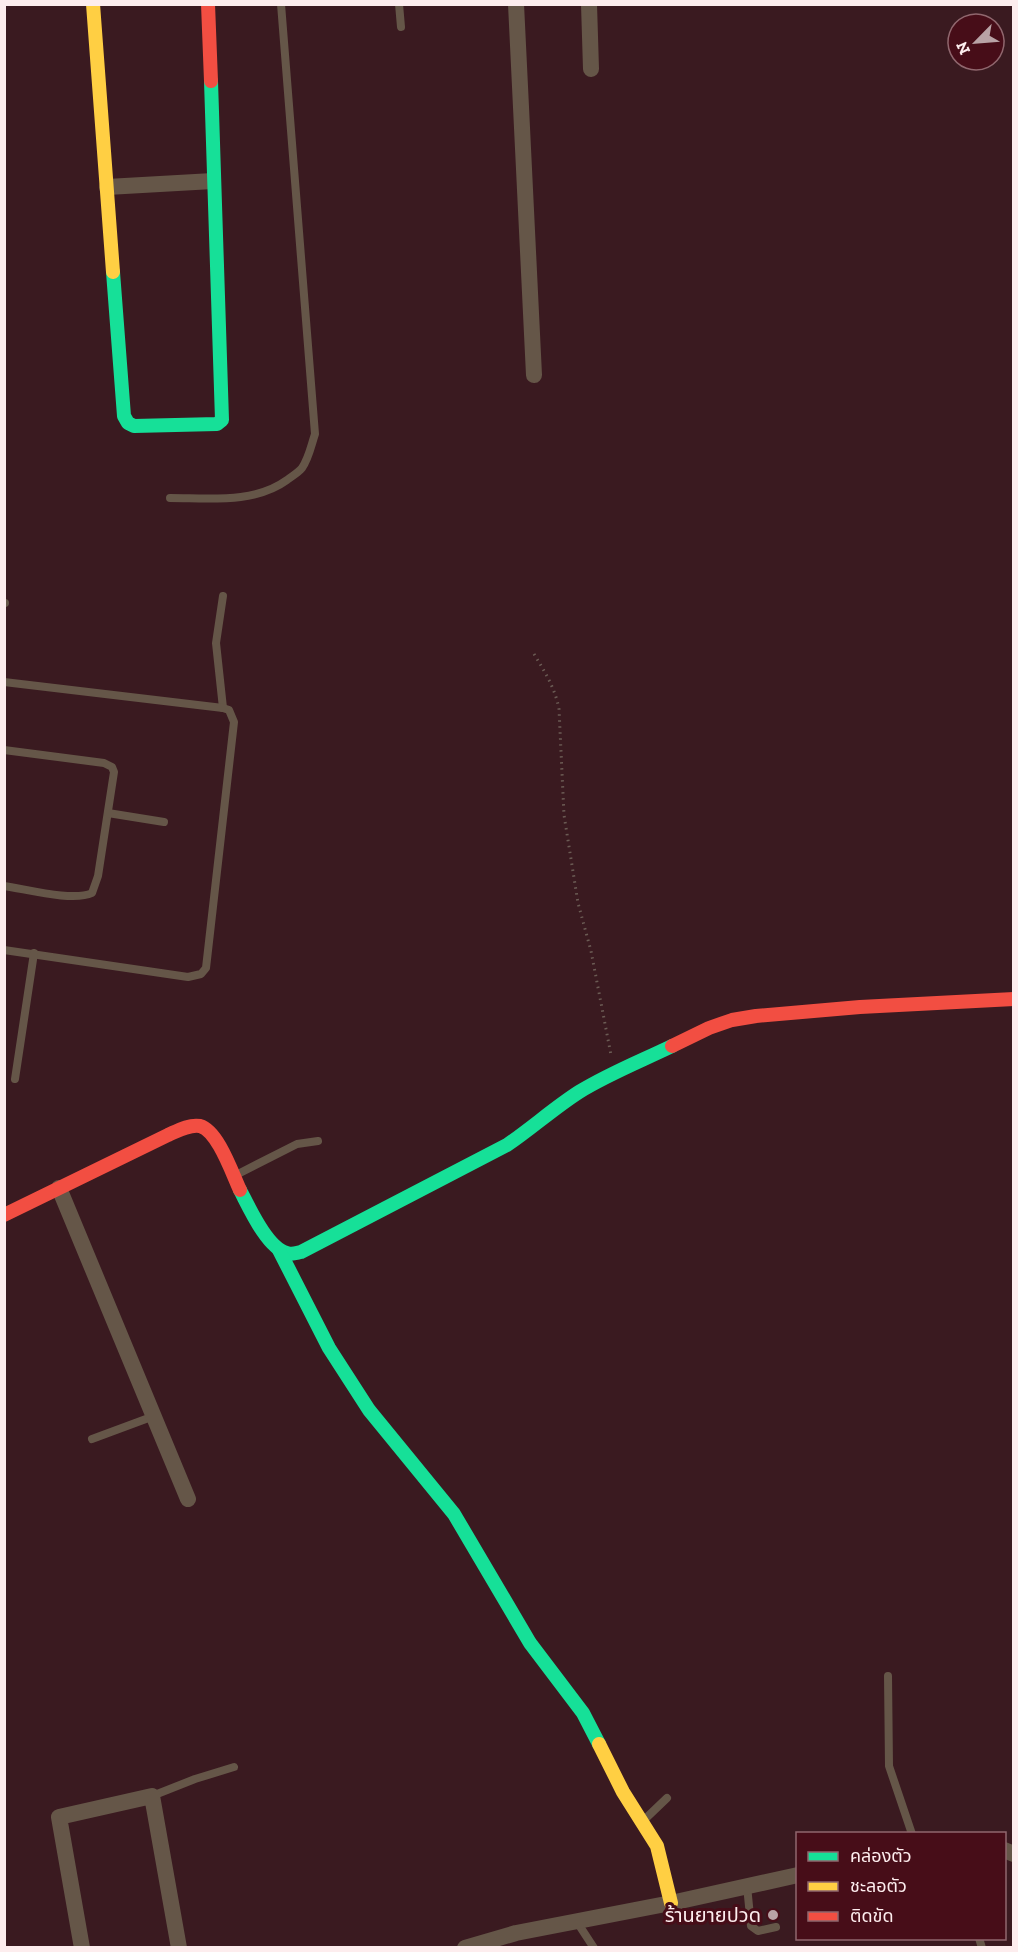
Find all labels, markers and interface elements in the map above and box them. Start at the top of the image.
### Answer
north arrow [946,12,1006,72]
text: N [952,39,974,58]
legend [796,1832,1006,1940]
text: คล่องตัว [850,1845,912,1867]
text: ชะลอตัว [850,1875,907,1897]
place label: ร้านยายปวด [665,1903,761,1927]
text: ติดขัด [850,1905,893,1927]
marker: ร้านยายปวด [766,1908,780,1922]

